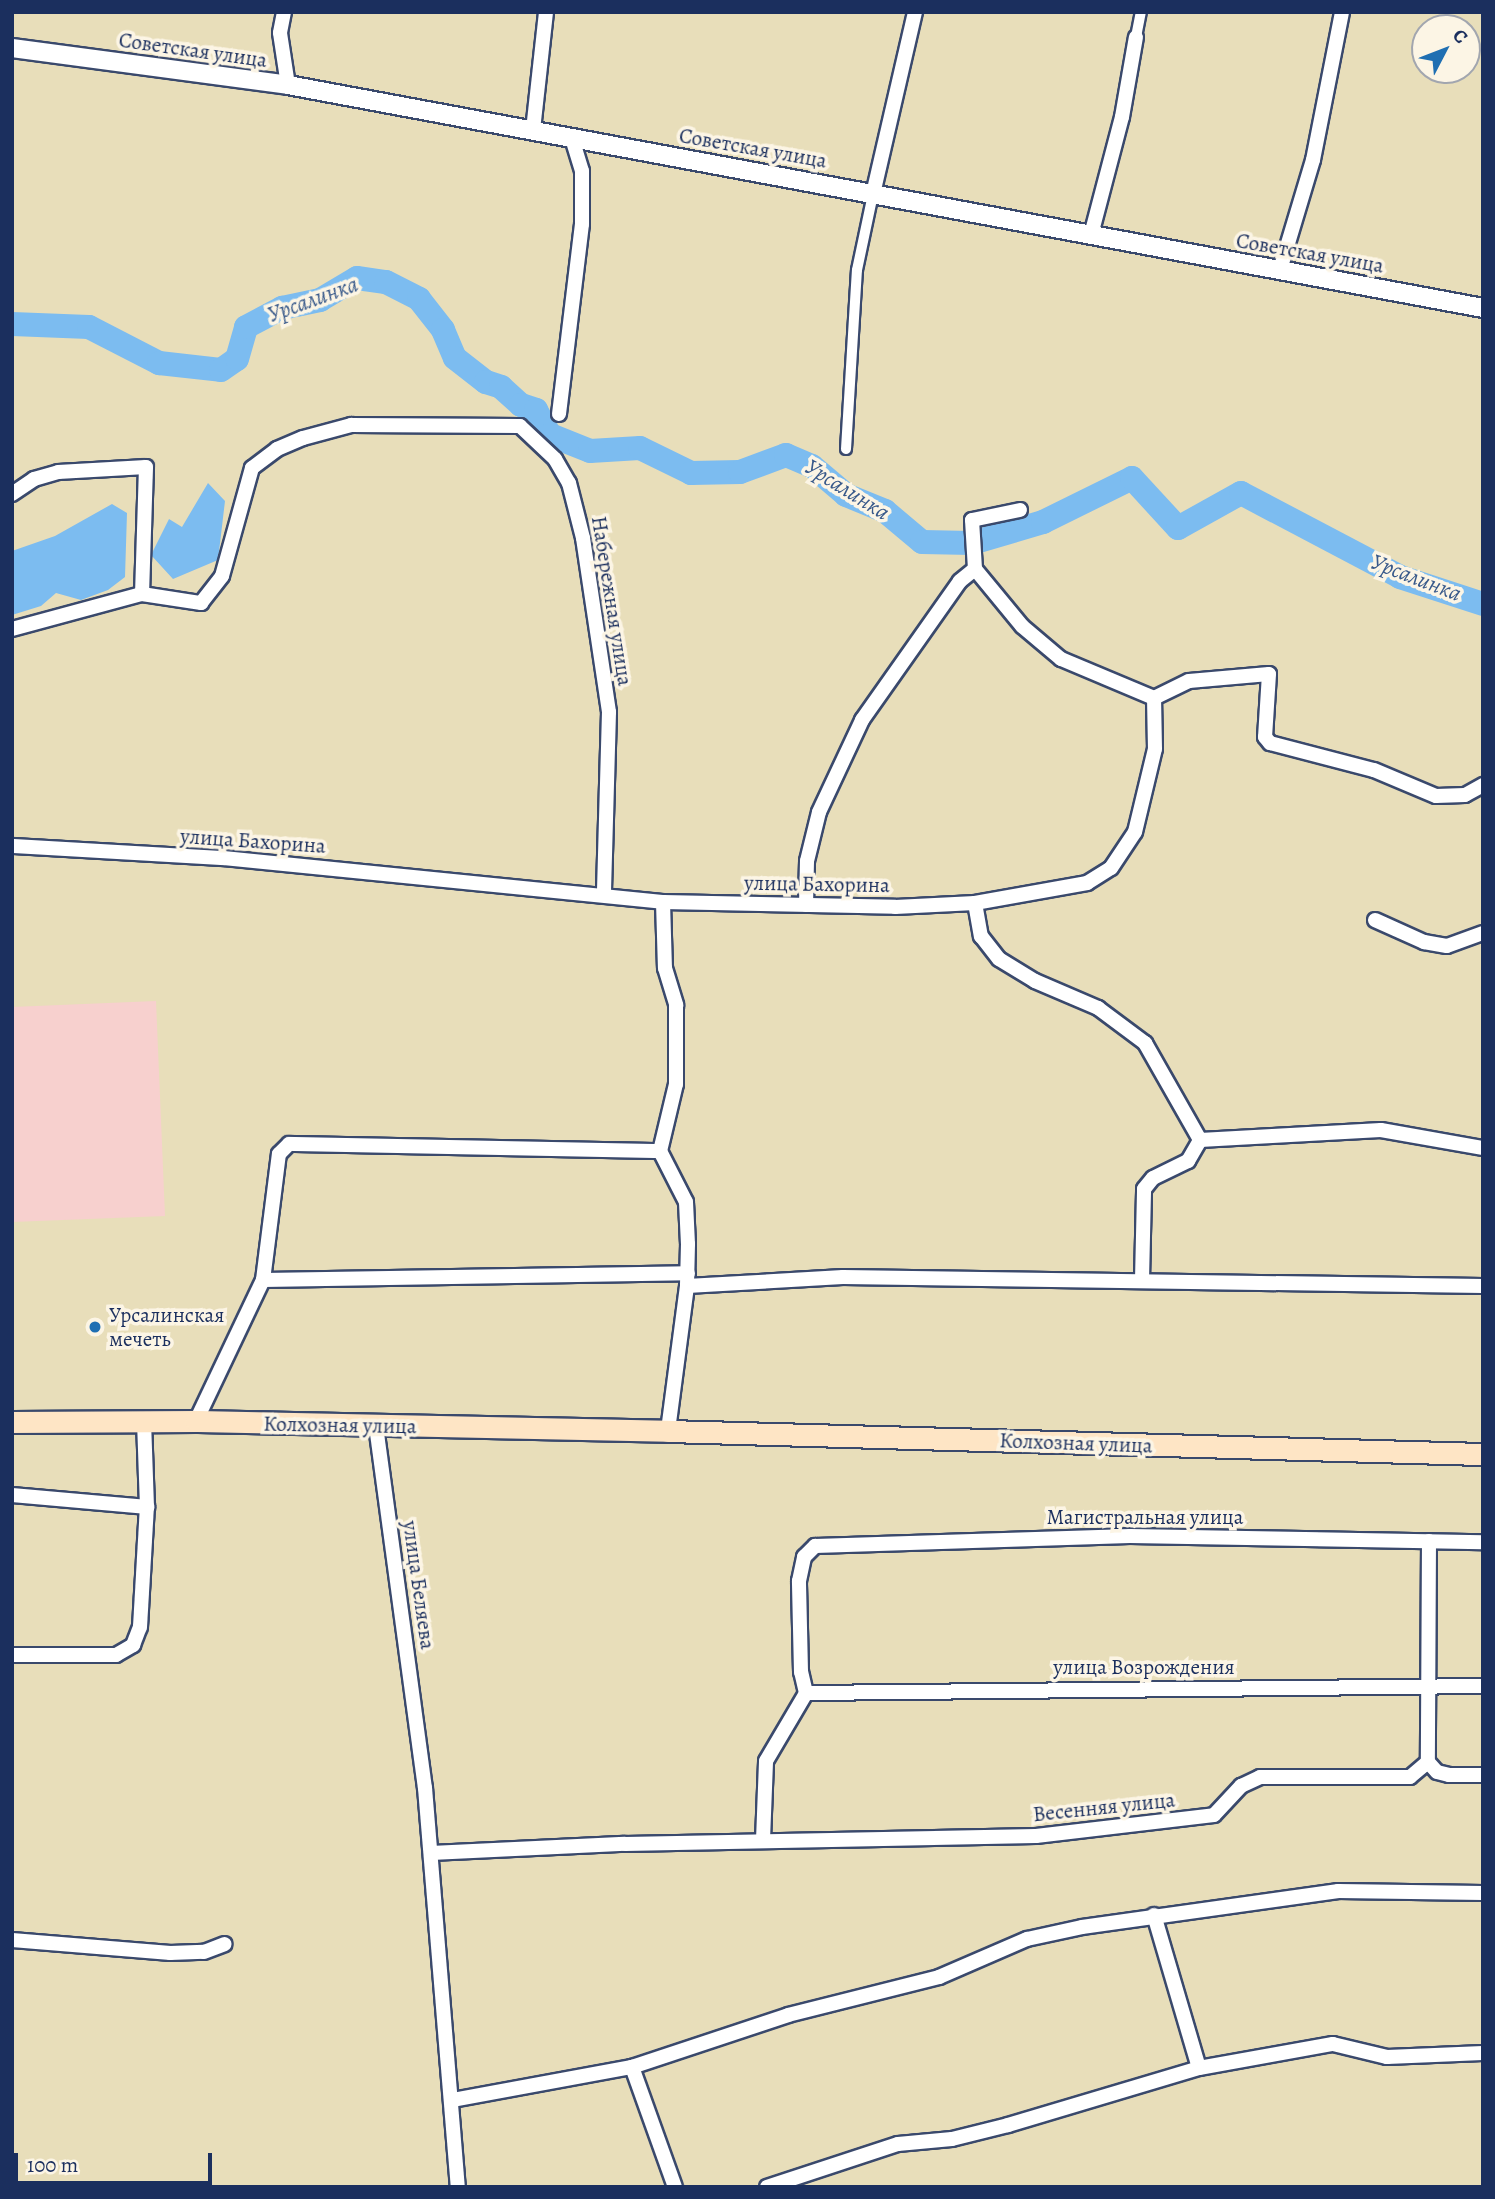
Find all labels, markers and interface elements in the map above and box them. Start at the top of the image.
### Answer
north arrow [1411,14,1481,84]
text: С [1447,23,1474,49]
street label: Советская улица [117,27,269,73]
street label: Советская улица [677,123,829,173]
street label: Советская улица [1234,228,1386,278]
water label: Урсалинка [264,271,362,329]
water label: Урсалинка [800,453,894,527]
street label: Набережная улица [586,514,638,688]
water label: Урсалинка [1367,548,1465,608]
street label: улица Бахорина [179,823,327,859]
street label: улица Бахорина [744,870,890,898]
place label: Урсалинская мечеть [109,1302,224,1352]
marker: Урсалинская мечеть [87,1319,103,1335]
street label: Колхозная улица [263,1411,417,1439]
street label: Колхозная улица [999,1428,1153,1458]
street label: Магистральная улица [1047,1504,1243,1530]
street label: улица Беляева [397,1519,441,1651]
street label: улица Возрождения [1053,1654,1235,1680]
street label: Весенняя улица [1032,1787,1176,1827]
scale bar [18,2140,215,2184]
text: 100 m [27,2151,78,2179]

